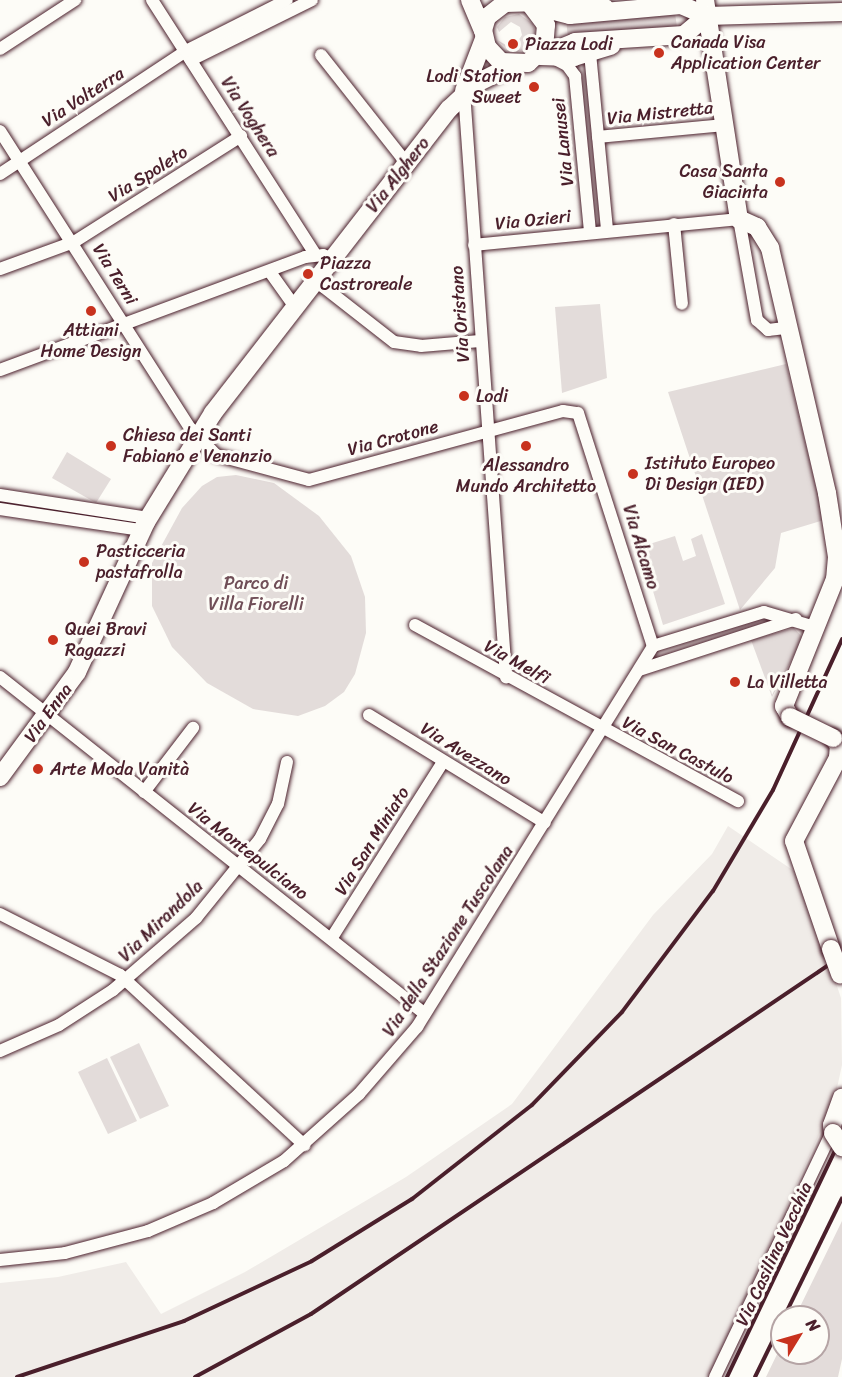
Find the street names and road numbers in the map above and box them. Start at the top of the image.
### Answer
street label: Via Volterra [38,62,128,132]
street label: Via Voghera [216,73,284,161]
street label: Via Lanusei [548,97,578,187]
street label: Via Mistretta [606,97,714,129]
street label: Via Alghero [362,133,434,217]
street label: Via Spoleto [104,141,192,207]
street label: Via Ozieri [494,205,572,235]
street label: Via Terni [88,239,142,309]
street label: Via Oristano [446,265,474,363]
street label: Via Crotone [345,416,441,460]
street label: Via Alcamo [618,502,664,592]
street label: Via Melfi [480,635,554,689]
street label: Via Enna [19,679,77,747]
street label: Via San Castulo [618,711,738,789]
street label: Via Avezzano [416,717,516,791]
street label: Via San Miniato [330,782,414,900]
street label: Via Montepulciano [184,798,312,904]
street label: Via della Stazione Tuscolana [378,841,518,1041]
street label: Via Mirandola [115,876,207,966]
street label: Via Casilina Vecchia [731,1179,817,1329]

